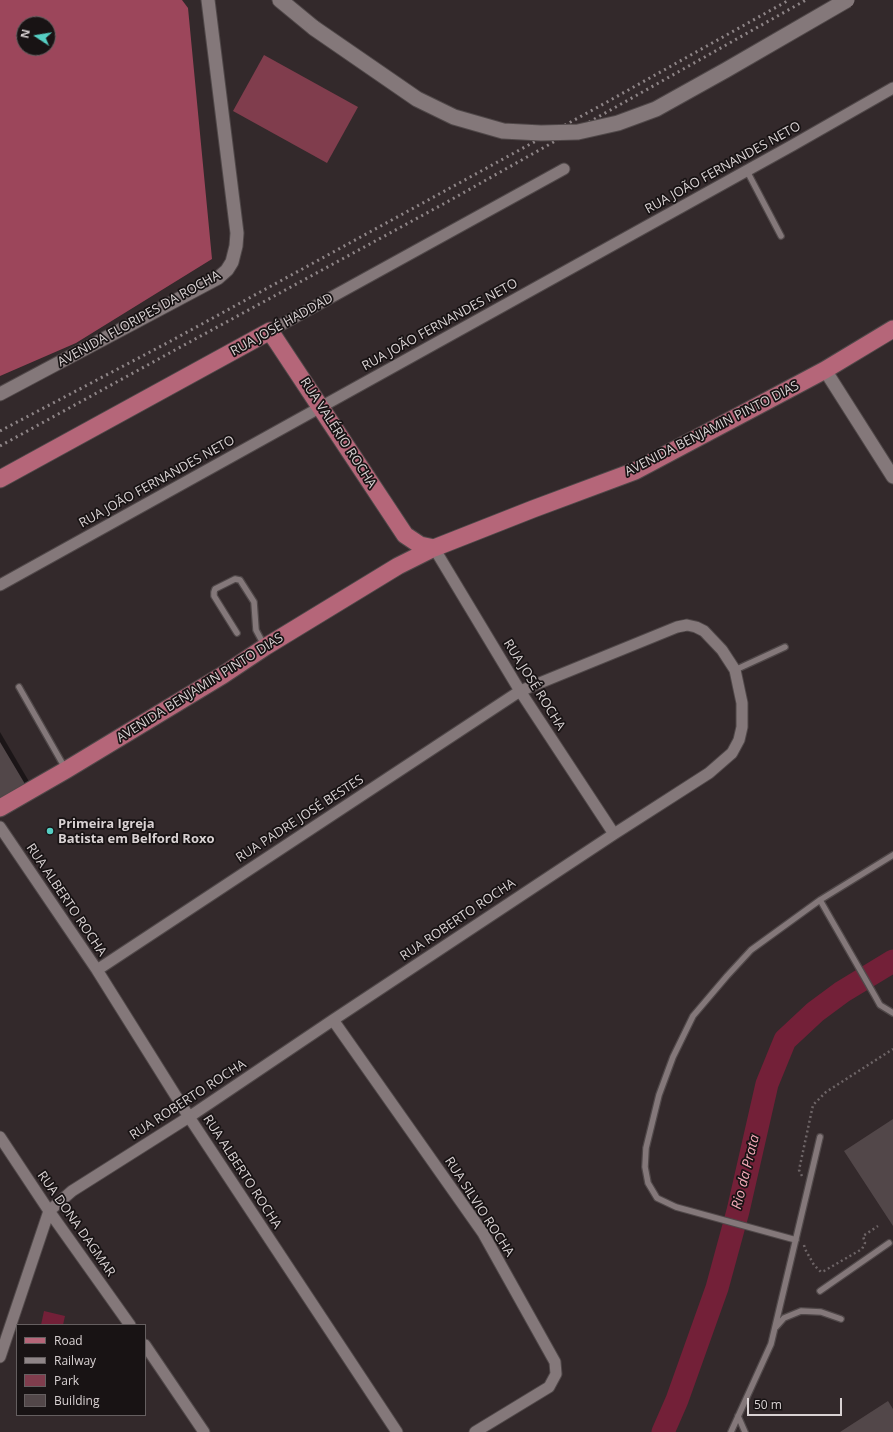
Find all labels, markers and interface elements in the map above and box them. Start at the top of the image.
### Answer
north arrow [16,16,56,56]
text: N [16,28,33,40]
street label: RUA JOÃO FERNANDES NETO [642,119,804,217]
street label: AVENIDA FLORIPES DA ROCHA [55,268,223,370]
street label: RUA JOÃO FERNANDES NETO [359,276,521,374]
street label: RUA JOSÉ HADDAD [228,290,336,360]
street label: RUA VALÉRIO ROCHA [297,375,379,491]
street label: AVENIDA BENJAMIN PINTO DIAS [622,378,802,480]
street label: RUA JOÃO FERNANDES NETO [76,433,238,531]
street label: AVENIDA BENJAMIN PINTO DIAS [114,630,286,746]
street label: RUA JOSÉ ROCHA [500,637,568,733]
street label: RUA PADRE JOSÉ BESTES [233,772,367,866]
place label: Primeira Igreja Batista em Belford Roxo [58,816,215,847]
marker: Primeira Igreja Batista em Belford Roxo [45,826,55,836]
street label: RUA ALBERTO ROCHA [22,841,110,959]
street label: RUA ROBERTO ROCHA [397,876,519,964]
street label: RUA ROBERTO ROCHA [127,1057,249,1143]
street label: RUA ALBERTO ROCHA [199,1112,285,1232]
water label: Rio da Prata [729,1133,763,1211]
street label: RUA SILVIO ROCHA [441,1154,517,1260]
street label: RUA DONA DAGMAR [34,1168,118,1280]
legend [16,1324,146,1416]
text: Road [54,1332,83,1349]
text: Railway [54,1352,96,1369]
text: Park [54,1372,79,1389]
scale bar [749,1390,844,1416]
text: Building [54,1392,99,1409]
text: 50 m [754,1396,782,1413]

